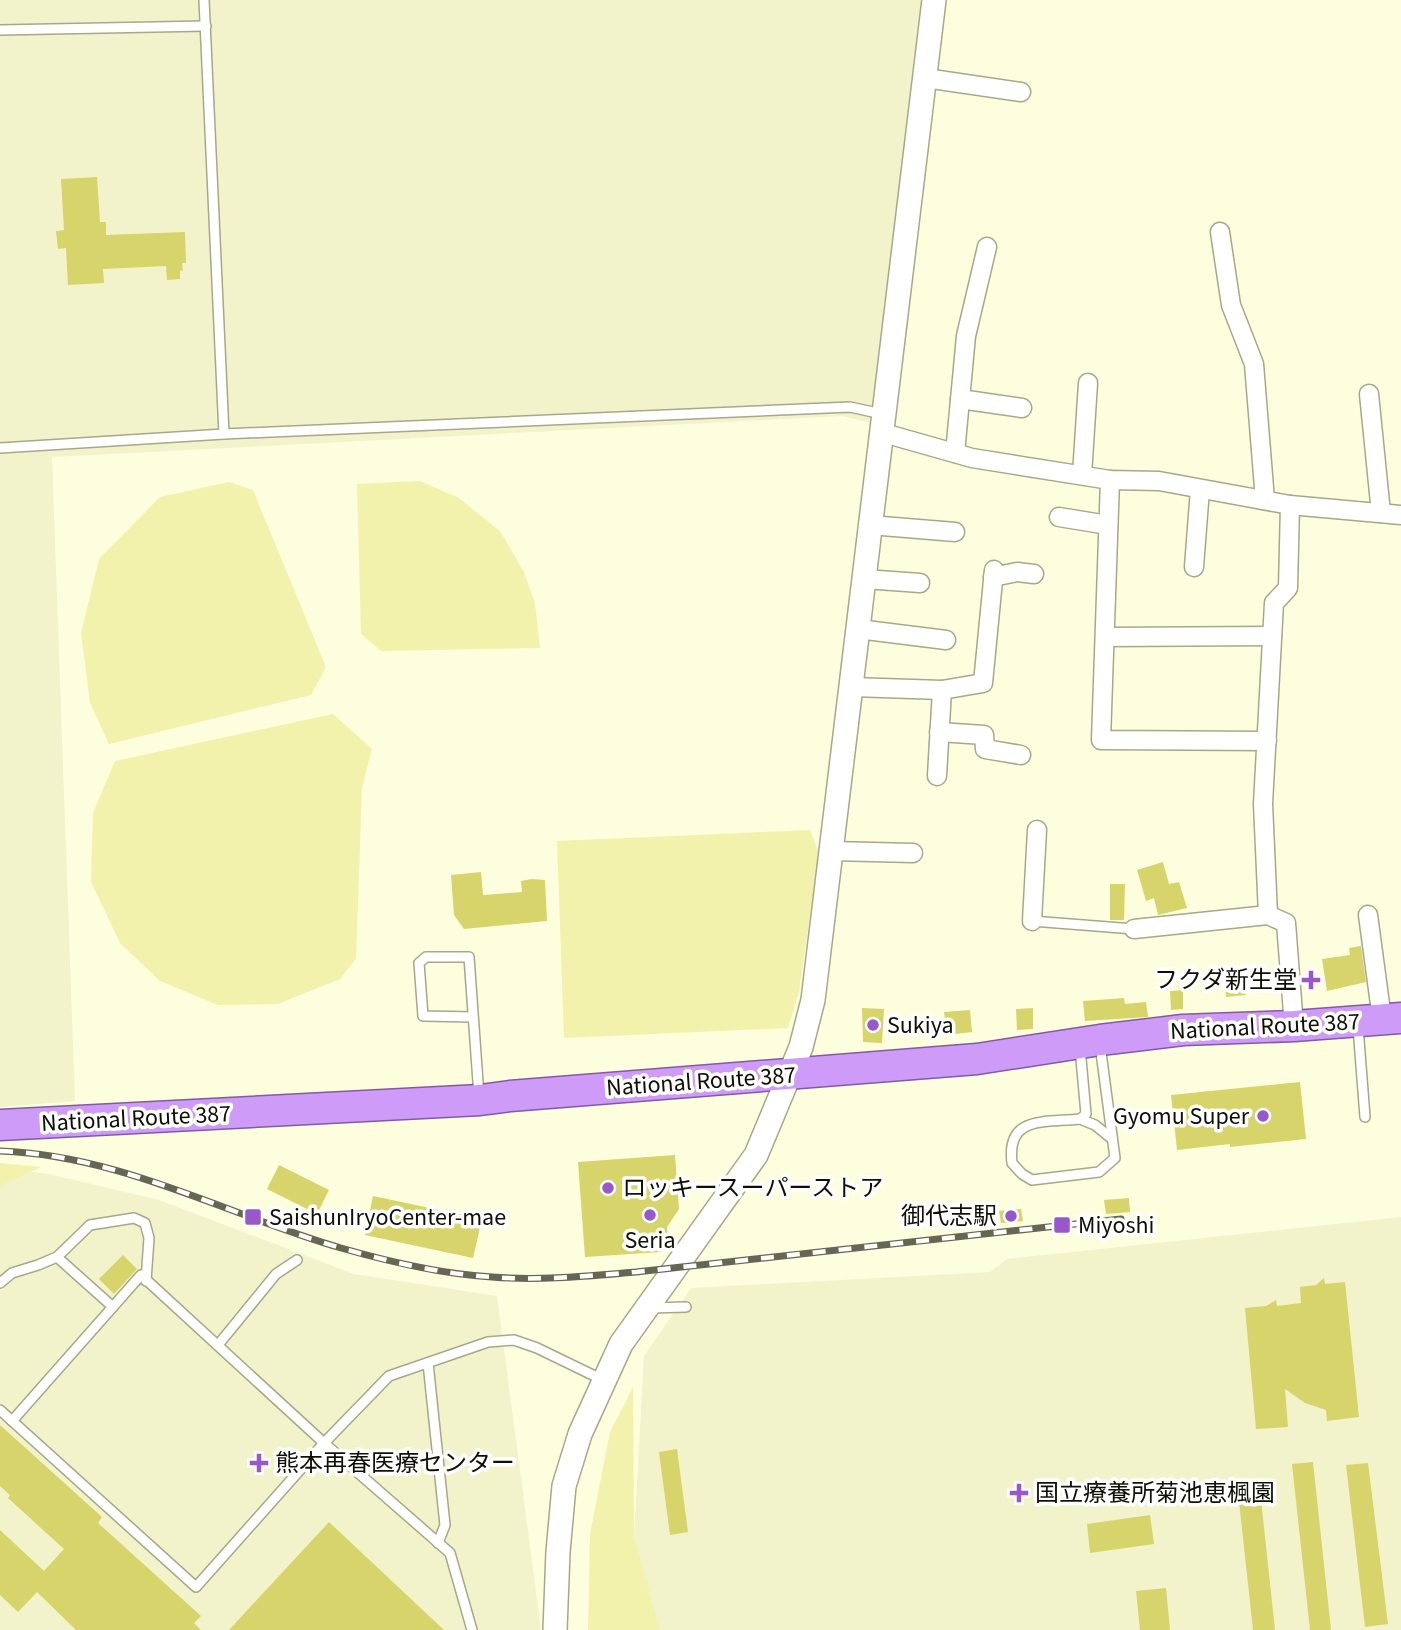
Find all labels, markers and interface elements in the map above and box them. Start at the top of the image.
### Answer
place label: フクダ新生堂 [1154,963,1297,998]
marker: フクダ新生堂 [1303,972,1319,988]
street label: National Route 387 [1169,1004,1361,1049]
place label: Sukiya [887,1008,953,1043]
marker: Sukiya [865,1017,881,1033]
street label: National Route 387 [605,1057,797,1106]
street label: National Route 387 [40,1096,232,1141]
place label: Gyomu Super [1113,1099,1250,1134]
marker: Gyomu Super [1255,1108,1271,1124]
place label: ロッキースーパーストア [622,1171,883,1206]
marker: ロッキースーパーストア [600,1180,616,1196]
place label: 御代志駅 [901,1199,997,1234]
place label: SaishunIryoCenter-mae [269,1200,506,1235]
marker: SaishunIryoCenter-mae [243,1207,263,1227]
marker: Seria [642,1207,658,1223]
marker: 御代志駅 [1003,1208,1019,1224]
place label: Miyoshi [1078,1208,1154,1243]
marker: Miyoshi [1052,1215,1072,1235]
place label: Seria [624,1223,676,1258]
place label: 熊本再春医療センター [275,1446,515,1481]
marker: 熊本再春医療センター [249,1453,269,1473]
place label: 国立療養所菊池恵楓園 [1035,1476,1275,1511]
marker: 国立療養所菊池恵楓園 [1009,1483,1029,1503]

